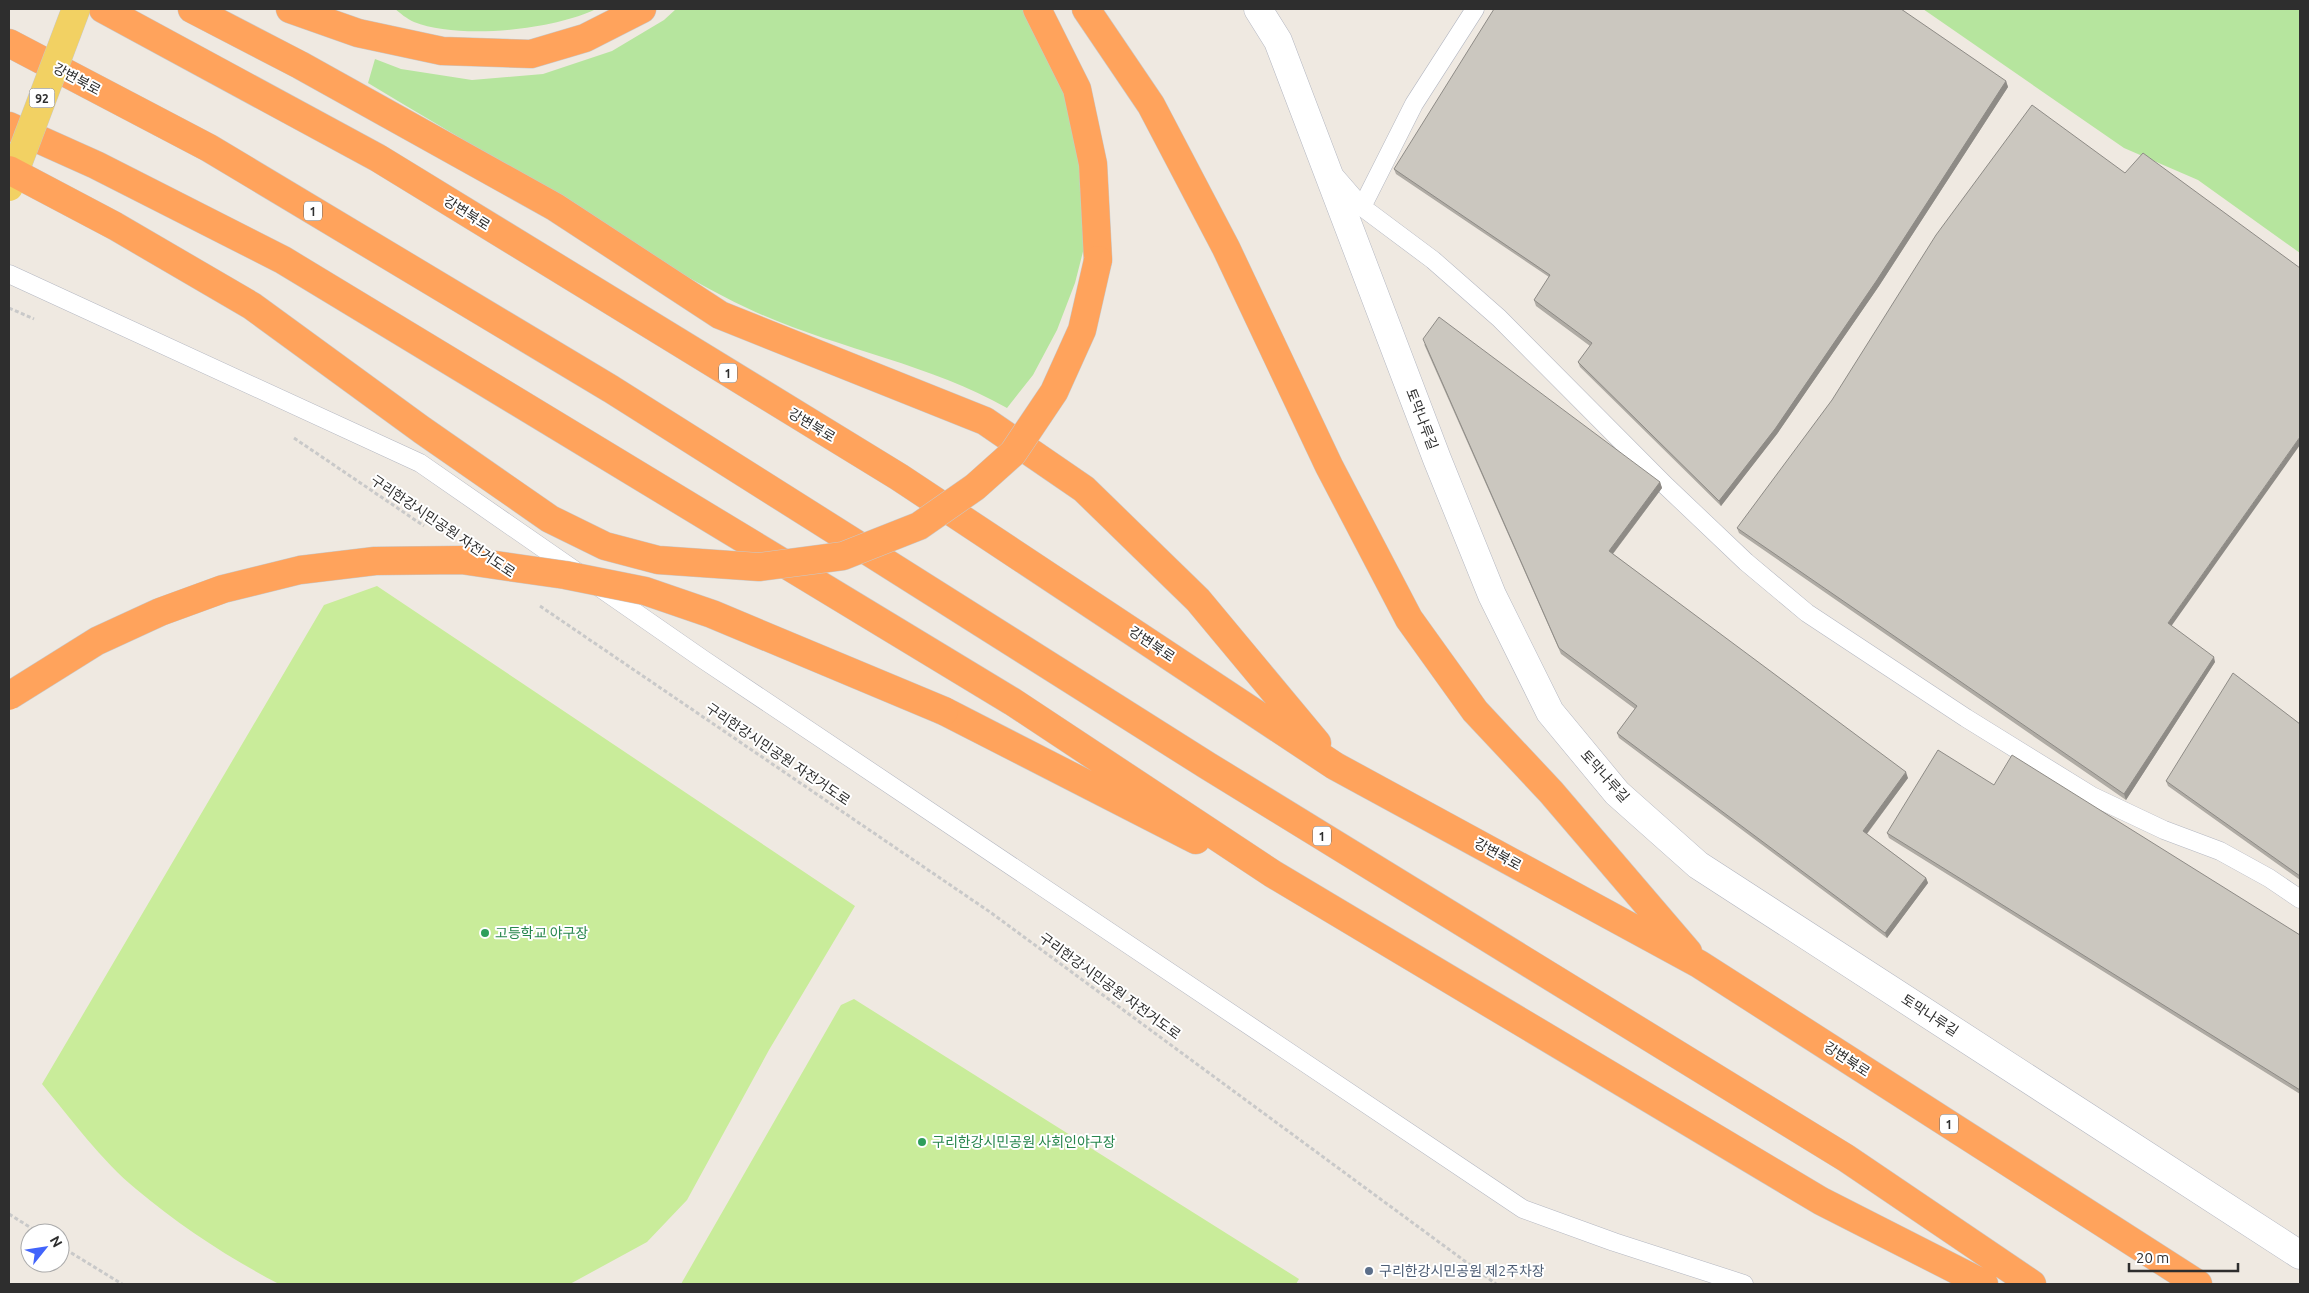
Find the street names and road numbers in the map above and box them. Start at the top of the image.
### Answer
street label: 강변북로 [50,60,104,98]
road number: 92 [30,89,54,108]
street label: 강변북로 [441,193,493,233]
road number: 1 [304,202,322,220]
road number: 1 [719,363,737,382]
street label: 토막나루길 [1403,386,1441,452]
street label: 강변북로 [786,405,838,445]
street label: 구리한강시민공원 자전거도로 [368,472,518,580]
street label: 강변북로 [1126,623,1178,665]
street label: 구리한강시민공원 자전거도로 [703,700,853,808]
street label: 토막나루길 [1578,747,1632,805]
road number: 1 [1313,826,1331,846]
street label: 강변북로 [1472,835,1525,874]
street label: 구리한강시민공원 자전거도로 [1036,929,1184,1043]
street label: 토막나루길 [1899,991,1961,1039]
street label: 강변북로 [1821,1038,1873,1080]
road number: 1 [1940,1114,1958,1134]

